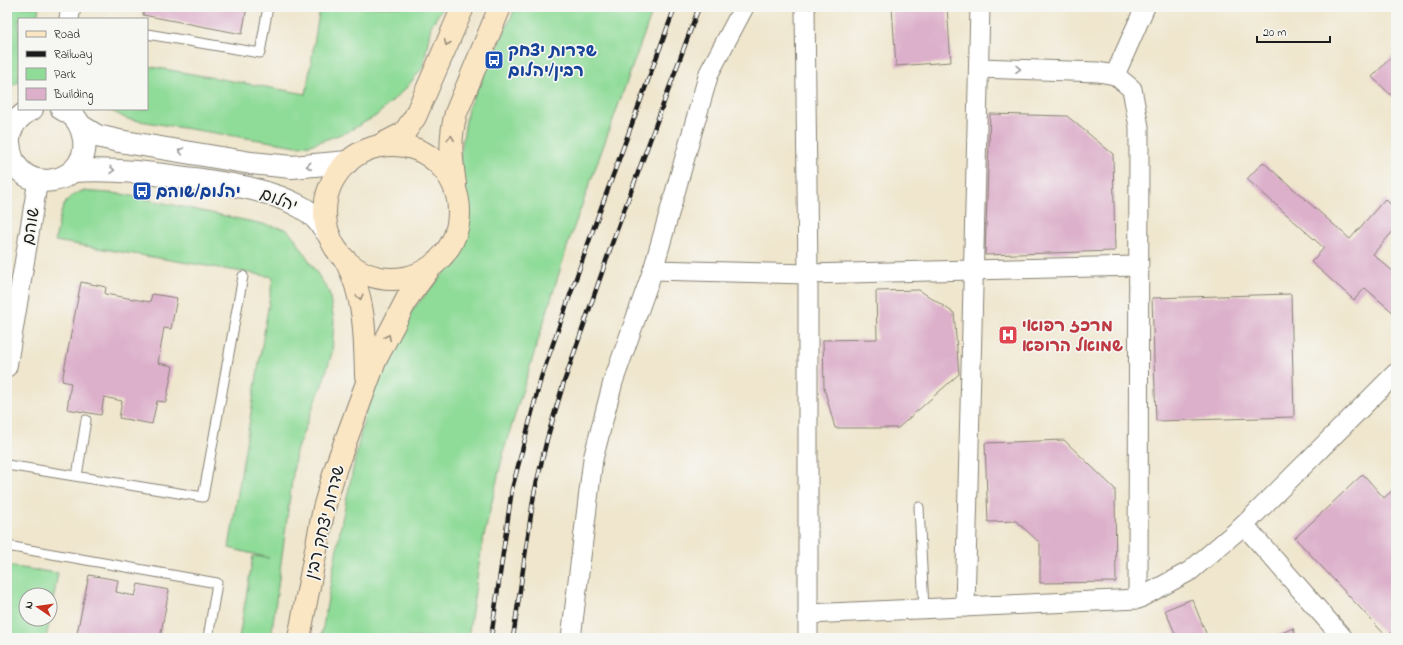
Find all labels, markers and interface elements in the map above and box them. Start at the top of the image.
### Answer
legend [18,18,148,110]
scale bar [1257,18,1330,44]
text: 20 m [1263,24,1286,42]
text: Road [54,26,80,44]
one-way arrow [444,39,452,46]
place label: שדרות יצחק רבין/יהלום [508,39,597,84]
text: Railway [54,46,93,65]
bus stop icon: שדרות יצחק רבין/יהלום [483,49,505,71]
one-way arrow [1015,65,1021,73]
text: Park [54,66,76,84]
text: Building [53,86,93,105]
one-way arrow [446,135,455,141]
one-way arrow [177,148,184,156]
one-way arrow [306,161,312,170]
one-way arrow [109,166,115,174]
bus stop icon: יהלום/שוהם [131,180,153,202]
place label: יהלום/שוהם [156,180,240,205]
street label: יהלום [256,182,301,219]
street label: שוהם [16,206,47,247]
one-way arrow [355,294,363,300]
place label: מרכז רפואי שמואל הרופא [1022,314,1123,359]
hospital icon: מרכז רפואי שמואל הרופא [997,324,1019,346]
one-way arrow [383,334,390,341]
street label: שדרות יצחק רבין [299,462,352,582]
north arrow [18,587,58,627]
text: N [21,600,38,610]

